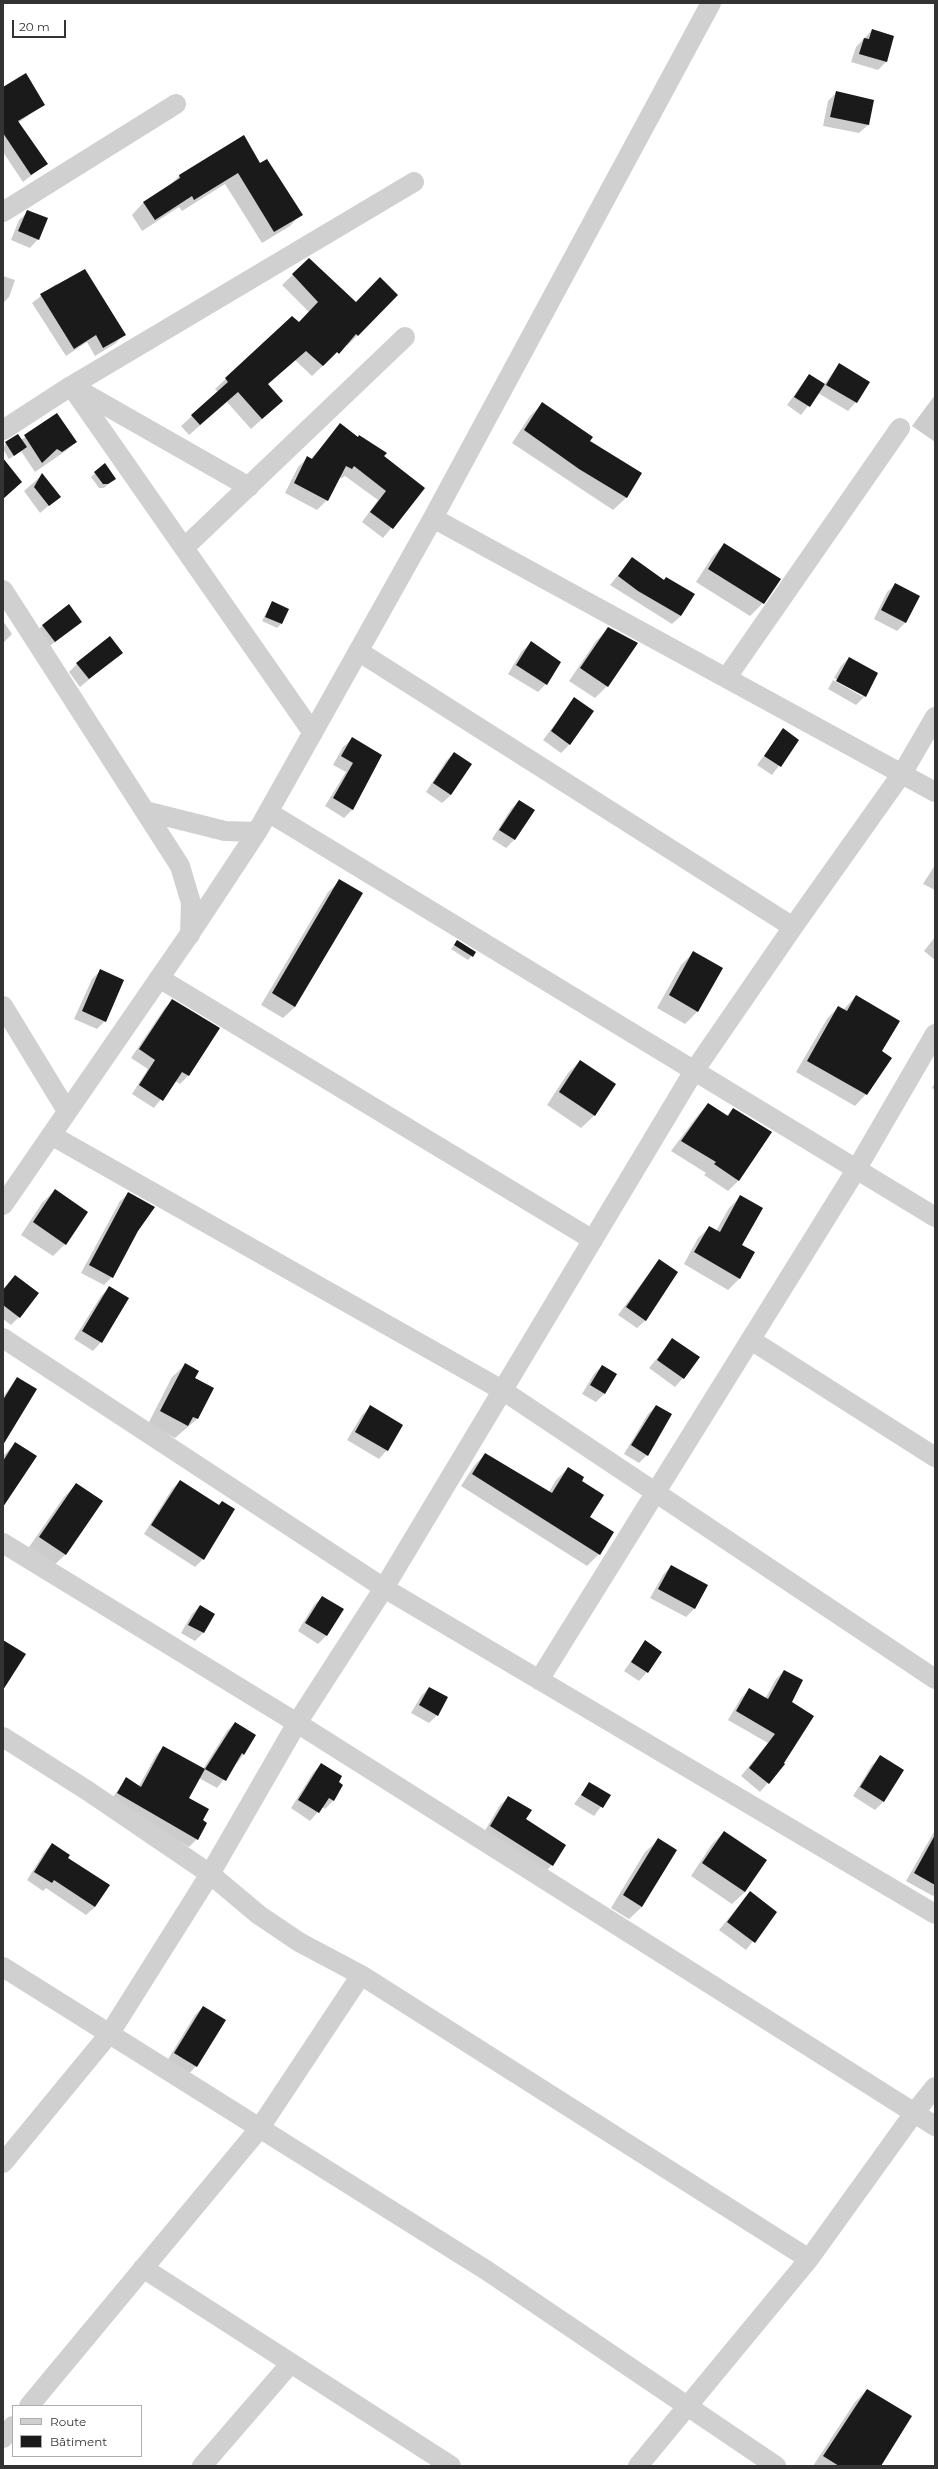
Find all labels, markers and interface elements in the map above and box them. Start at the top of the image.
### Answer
scale bar [14,12,68,38]
text: 20 m [19,19,50,34]
legend [12,2405,142,2457]
text: Route [50,2414,86,2429]
text: Bâtiment [50,2434,107,2449]

